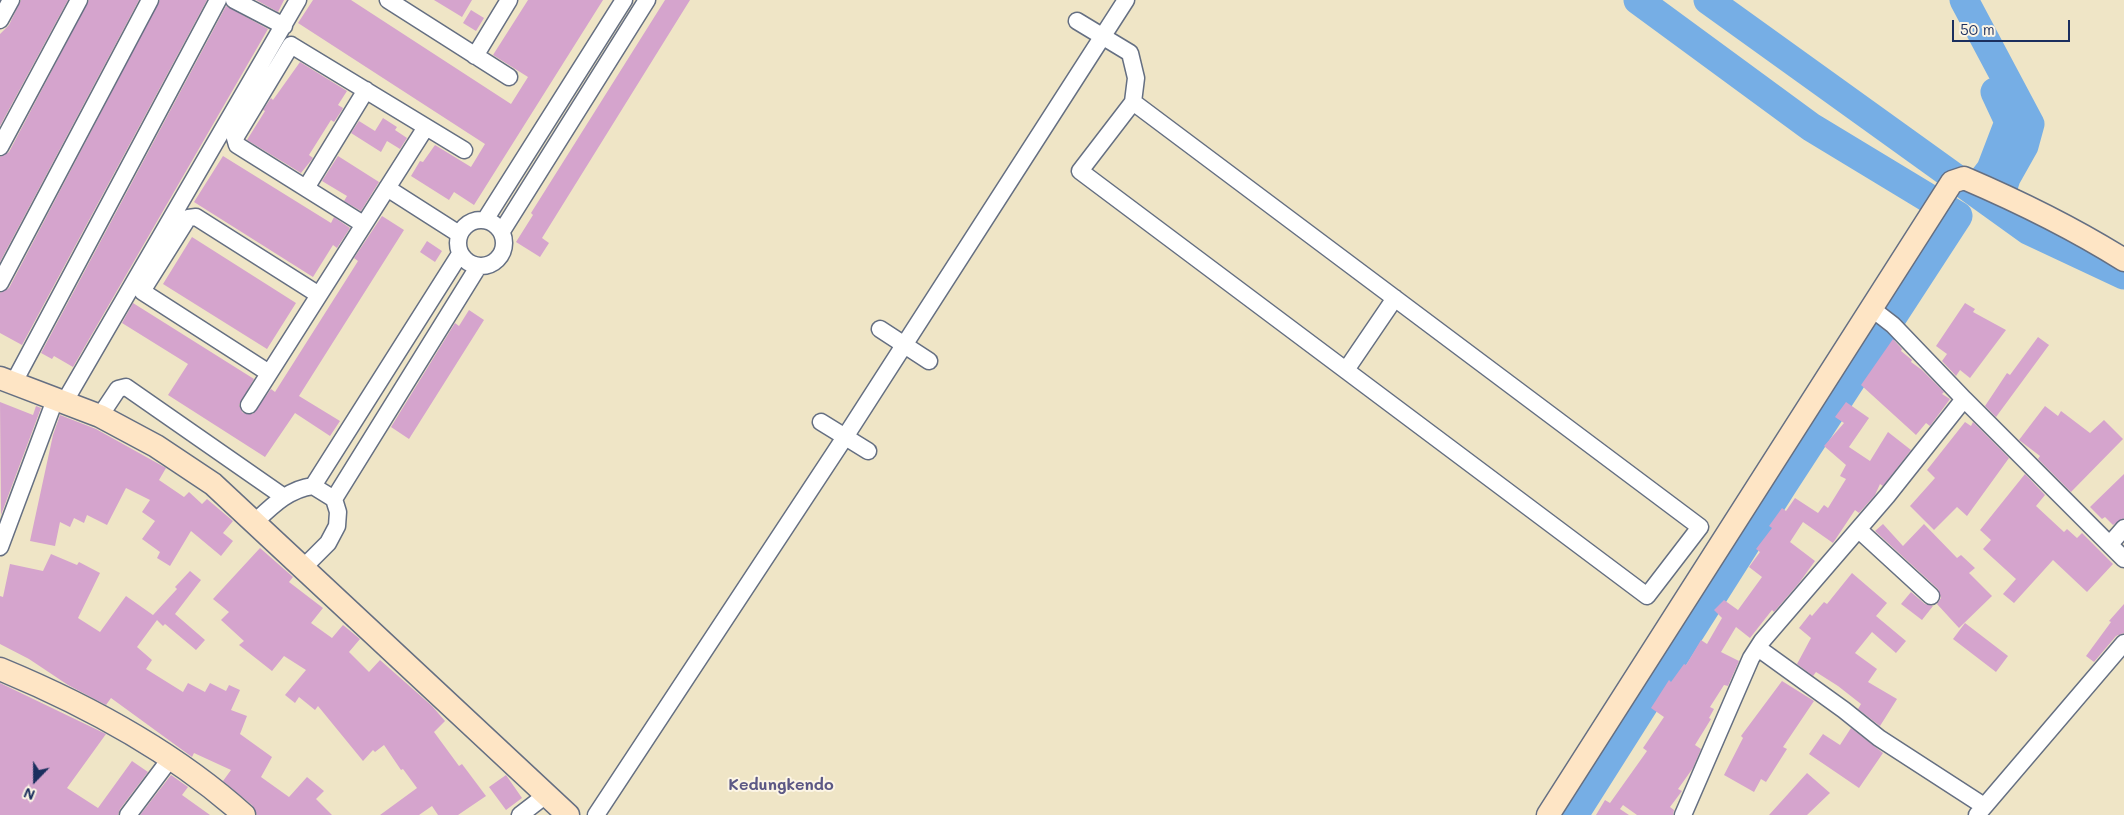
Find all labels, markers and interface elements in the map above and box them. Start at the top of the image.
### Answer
scale bar [1954,10,2072,42]
text: 50 m [1960,19,1995,39]
north arrow [10,755,60,805]
district label: Kedungkendo [728,775,834,795]
text: N [21,784,38,805]

